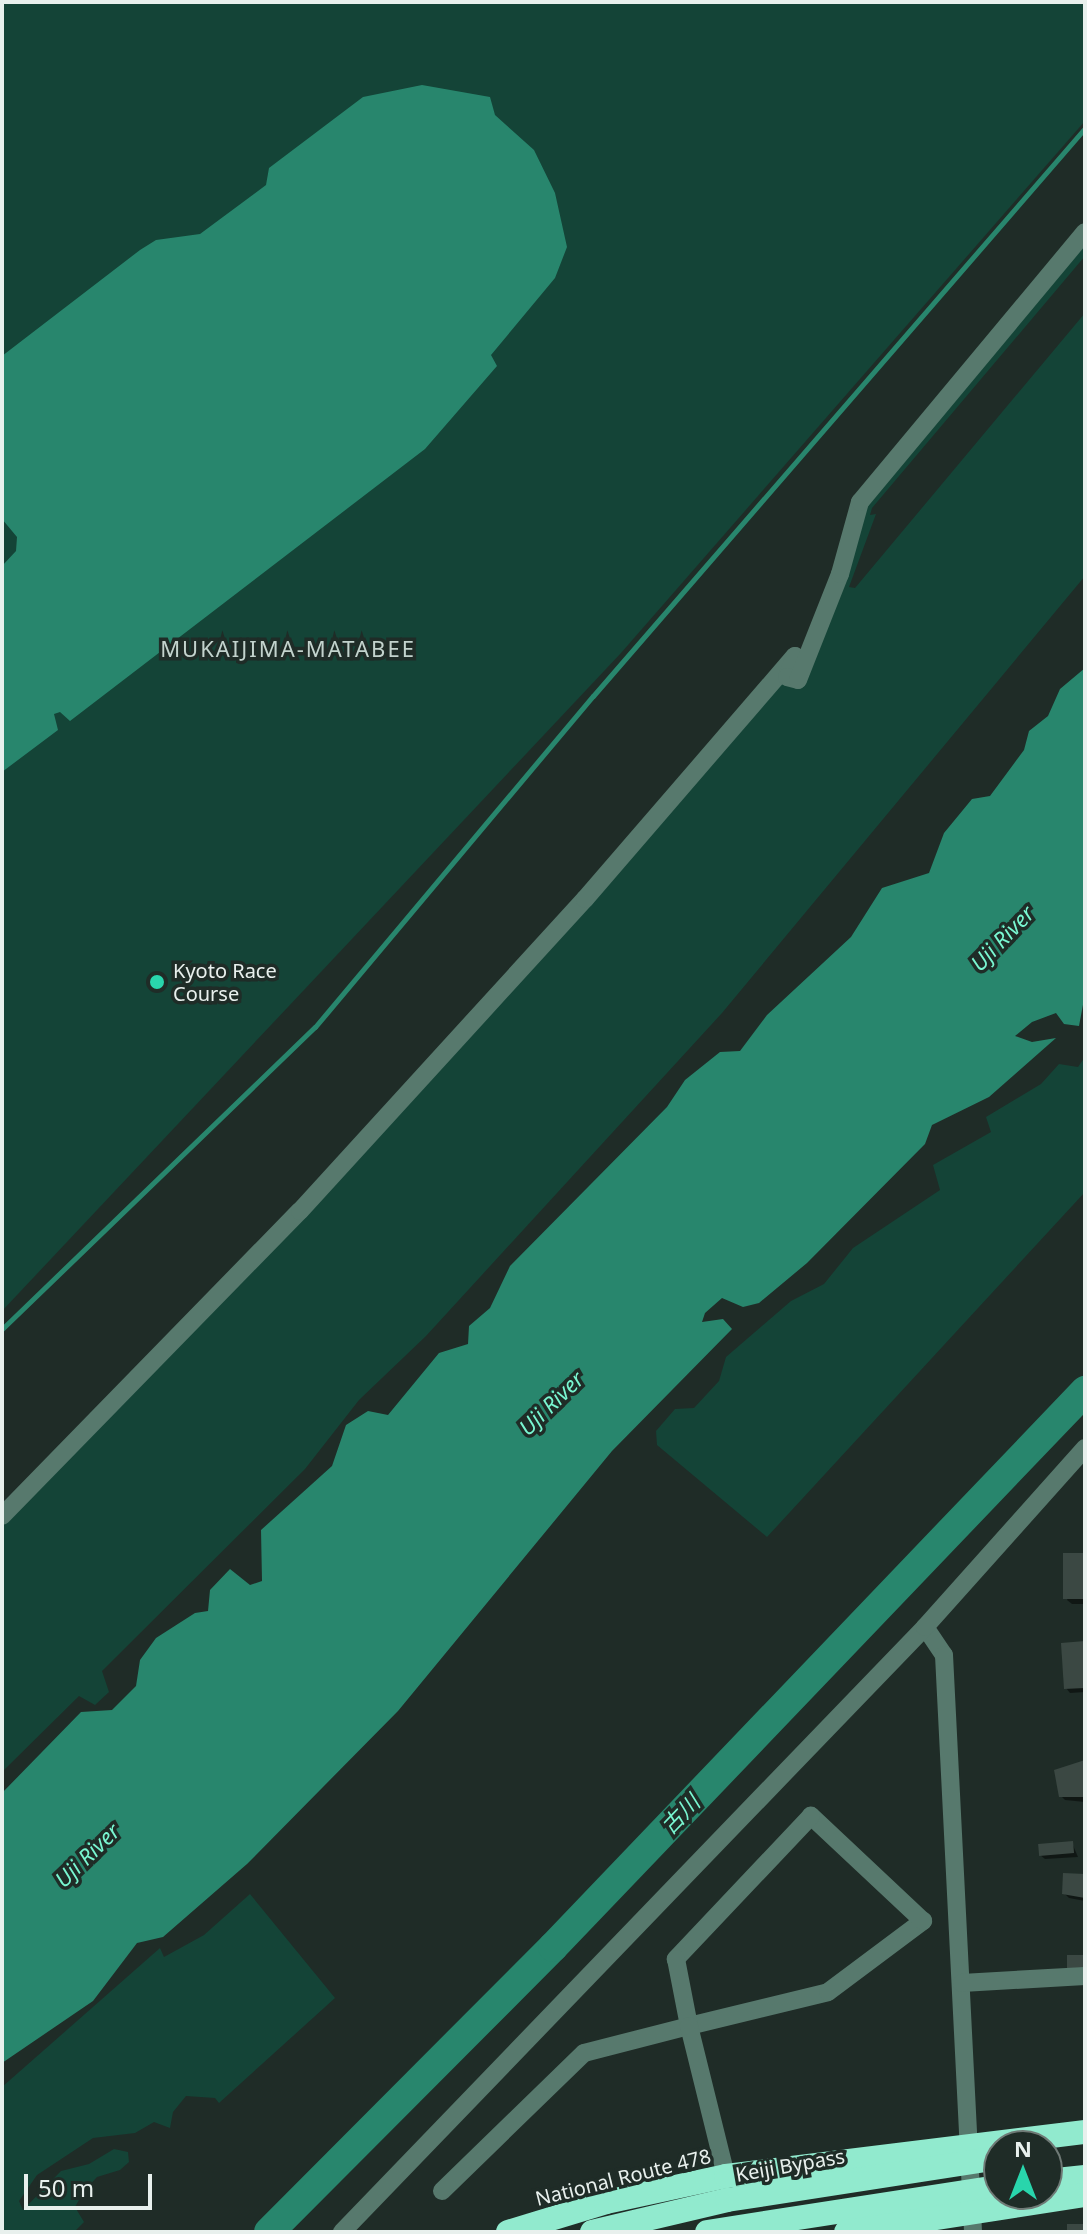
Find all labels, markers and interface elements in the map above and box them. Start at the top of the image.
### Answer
district label: MUKAIJIMA-MATABEE [160,636,416,662]
water label: Uji River [965,900,1039,976]
place label: Kyoto Race Course [173,958,277,1005]
marker: Kyoto Race Course [148,973,166,991]
water label: Uji River [513,1366,589,1440]
water label: 古川 [655,1789,705,1839]
water label: Uji River [49,1818,125,1892]
north arrow [983,2130,1063,2210]
text: N [1014,2133,1032,2163]
street label: National Route 478 [533,2144,713,2210]
street label: Keiji Bypass [734,2144,846,2186]
scale bar [28,2158,156,2208]
text: 50 m [38,2171,94,2204]

